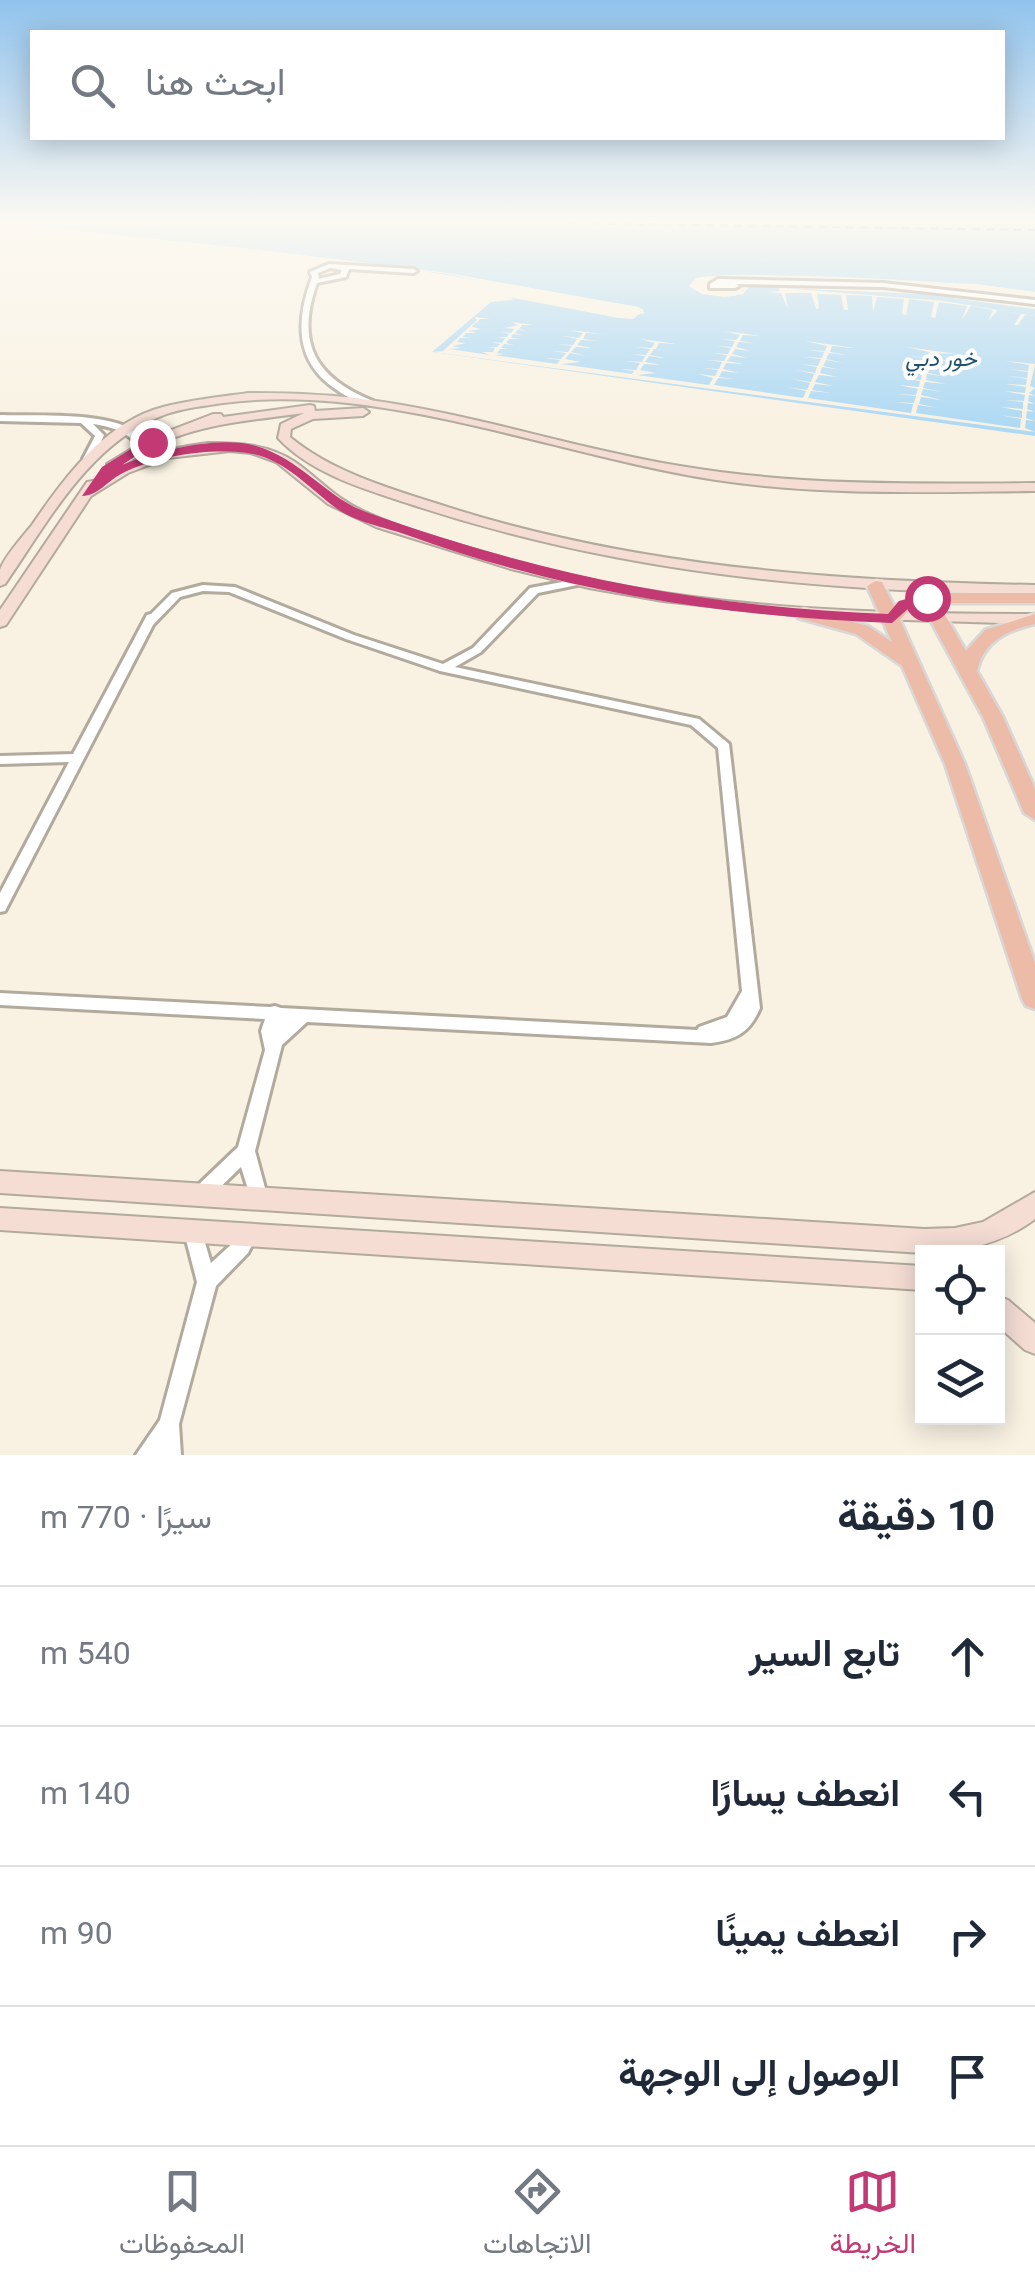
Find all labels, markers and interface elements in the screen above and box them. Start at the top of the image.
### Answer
search box [30,30,1005,140]
text: ابحث هنا [145,56,286,115]
icon: search [65,58,120,113]
water label: خور دبي [905,343,978,378]
route end [130,420,176,466]
route start [905,576,951,622]
map controls [915,1245,1005,1425]
button: locate [915,1245,1005,1335]
button: layers [915,1335,1005,1425]
text: 10 دقيقة [837,1487,995,1553]
text: سيرًا · 770 m [40,1495,212,1545]
text: تابع السير [749,1627,900,1686]
icon: ahead [940,1629,995,1684]
text: 540 m [40,1631,131,1681]
text: انعطف يسارًا [711,1767,900,1826]
icon: left [940,1769,995,1824]
text: 140 m [40,1771,131,1821]
text: انعطف يمينًا [715,1907,900,1966]
icon: right [940,1909,995,1964]
text: 90 m [40,1911,113,1961]
text: الوصول إلى الوجهة [618,2047,900,2106]
icon: arrive [940,2049,995,2104]
tab: المحفوظات [119,2164,245,2268]
tab: الاتجاهات [483,2164,592,2268]
tab: الخريطة [829,2164,916,2268]

